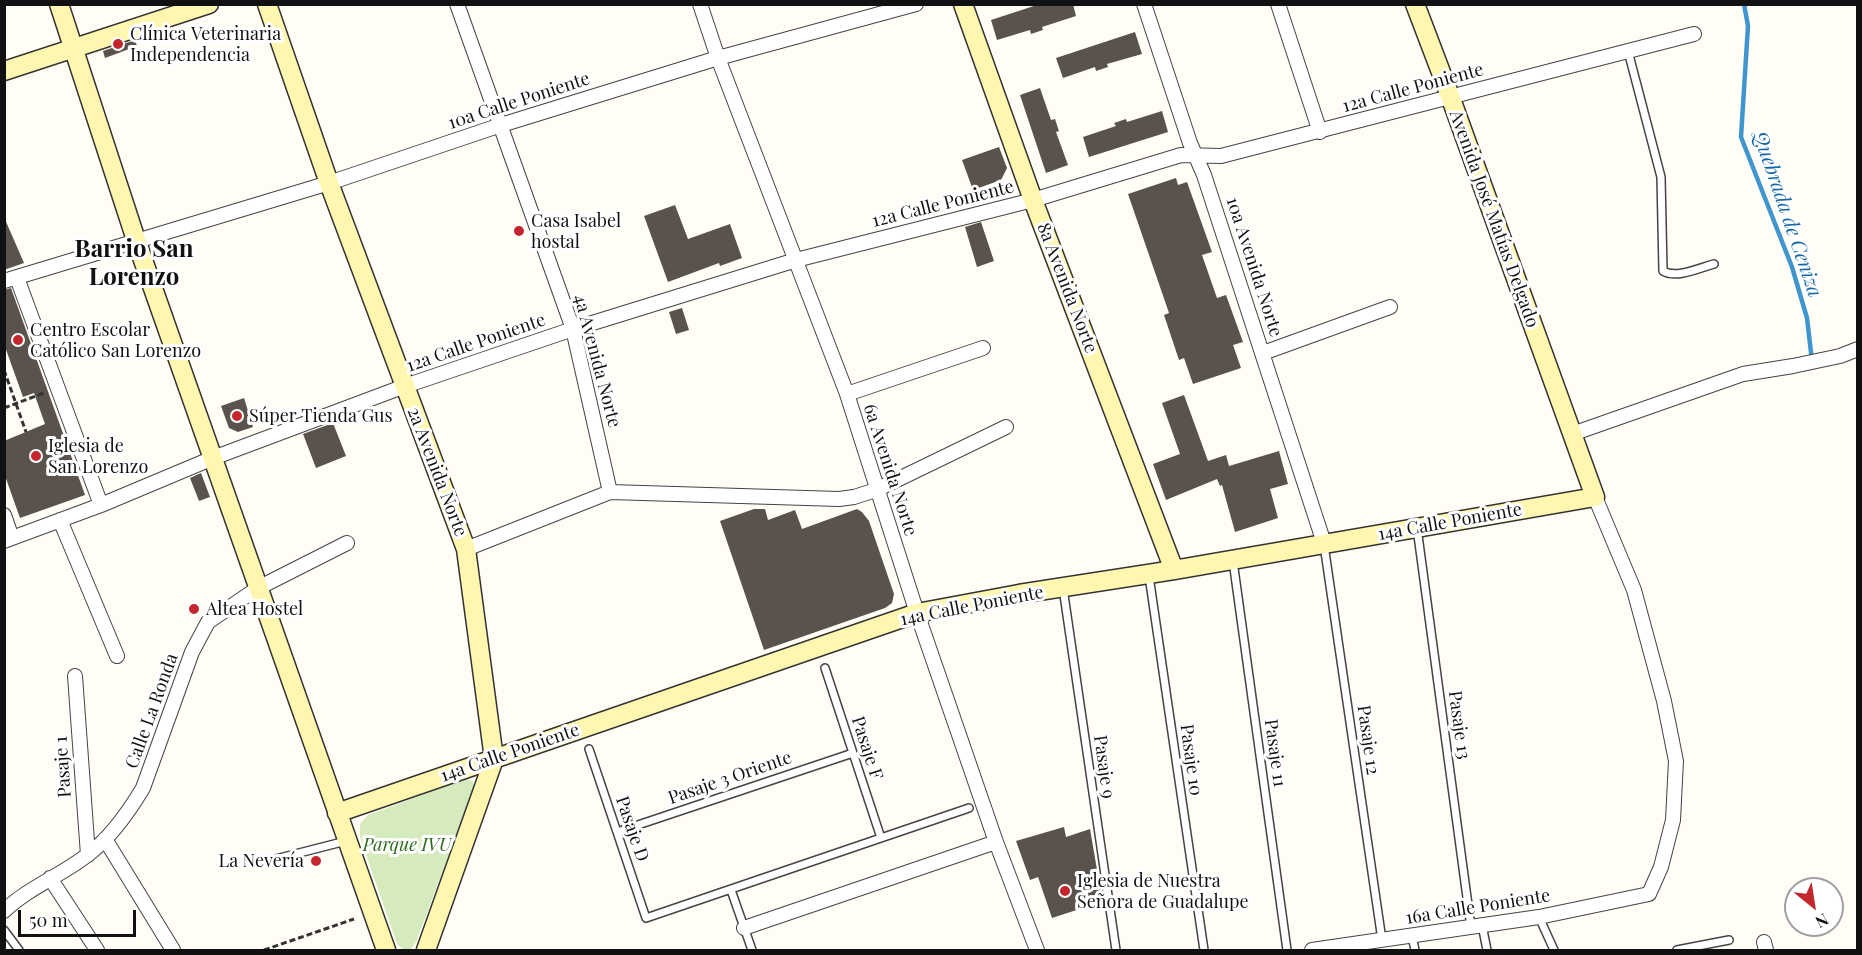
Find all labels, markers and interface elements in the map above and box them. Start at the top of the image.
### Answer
place label: Clínica Veterinaria Independencia [130,23,281,66]
marker: Clínica Veterinaria Independencia [111,37,125,51]
street label: 12a Calle Poniente [1340,59,1486,117]
street label: 10a Calle Poniente [446,68,592,134]
street label: Avenida José Matías Delgado [1445,107,1543,331]
water label: Quebrada de Ceniza [1747,128,1827,300]
street label: 12a Calle Poniente [870,176,1016,232]
street label: 10a Avenida Norte [1221,194,1287,340]
place label: Casa Isabel hostal [531,210,621,252]
street label: 8a Avenida Norte [1032,220,1102,356]
marker: Casa Isabel hostal [512,224,526,238]
district label: Barrio San Lorenzo [75,236,193,292]
street label: 4a Avenida Norte [569,292,625,430]
street label: 12a Calle Poniente [404,309,548,377]
place label: Centro Escolar Católico San Lorenzo [30,319,201,362]
marker: Centro Escolar Católico San Lorenzo [11,333,25,347]
street label: 6a Avenida Norte [858,401,922,539]
street label: 2a Avenida Norte [402,404,472,540]
place label: Súper Tienda Gus [249,405,393,427]
marker: Súper Tienda Gus [230,409,244,423]
place label: Iglesia de San Lorenzo [48,435,148,478]
marker: Iglesia de San Lorenzo [29,449,43,463]
street label: 14a Calle Poniente [1376,499,1524,545]
street label: 14a Calle Poniente [898,582,1046,630]
place label: Altea Hostel [206,598,303,620]
marker: Altea Hostel [187,602,201,616]
street label: Calle La Ronda [121,651,183,771]
street label: Pasaje 13 [1443,689,1475,761]
street label: Pasaje 12 [1352,704,1384,776]
street label: Pasaje F [847,714,887,782]
street label: Pasaje 11 [1260,718,1290,788]
street label: 14a Calle Poniente [438,719,582,787]
street label: Pasaje 10 [1175,723,1207,797]
street label: Pasaje 9 [1089,734,1119,800]
street label: Pasaje 1 [50,736,76,798]
street label: Pasaje 3 Oriente [665,747,795,809]
street label: Pasaje D [611,793,653,865]
park label: Parque IVU [363,834,451,856]
place label: La Nevería [219,850,304,872]
marker: La Nevería [309,854,323,868]
place label: Iglesia de Nuestra Señora de Guadalupe [1077,870,1249,912]
north arrow [1784,877,1844,937]
marker: Iglesia de Nuestra Señora de Guadalupe [1058,884,1072,898]
street label: 16a Calle Poniente [1404,885,1552,929]
scale bar [21,898,140,936]
text: 50 m [29,908,68,932]
text: N [1812,909,1833,933]

